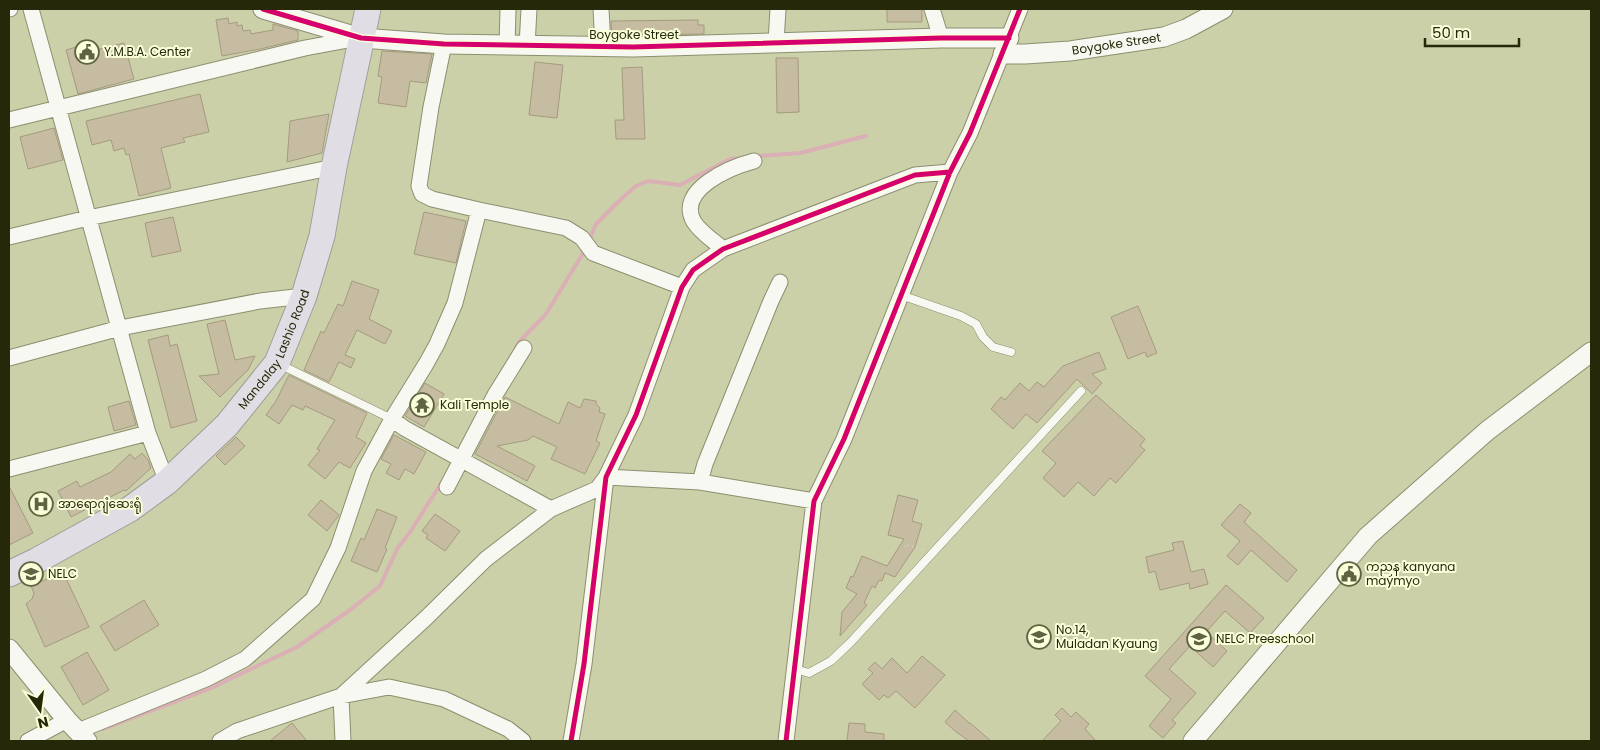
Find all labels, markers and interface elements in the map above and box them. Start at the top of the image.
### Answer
scale bar [1425,15,1519,47]
text: 50 m [1432,22,1470,43]
street label: Boygoke Street [589,26,679,43]
street label: Boygoke Street [1071,29,1162,59]
public building icon: Y.M.B.A. Center [74,39,100,65]
place label: Y.M.B.A. Center [104,43,191,60]
street label: Mandalay Lashio Road [234,288,313,413]
temple icon: Kali Temple [409,392,435,418]
place label: Kali Temple [440,396,509,413]
hospital icon: အာရောဂျံဆေးရုံ [28,491,54,517]
place label: အာရောဂျံဆေးရုံ [58,495,142,514]
place label: ကညန kanyana maymyo [1366,558,1455,589]
school or university icon: NELC [18,561,44,587]
public building icon: ကညန kanyana maymyo [1336,561,1362,587]
place label: NELC [48,565,77,582]
place label: No.14, Muladan Kyaung [1056,621,1158,652]
school or university icon: No.14, Muladan Kyaung [1026,624,1052,650]
school or university icon: NELC Preeschool [1186,626,1212,652]
place label: NELC Preeschool [1216,630,1314,647]
north arrow [15,685,65,735]
text: N [36,712,51,734]

